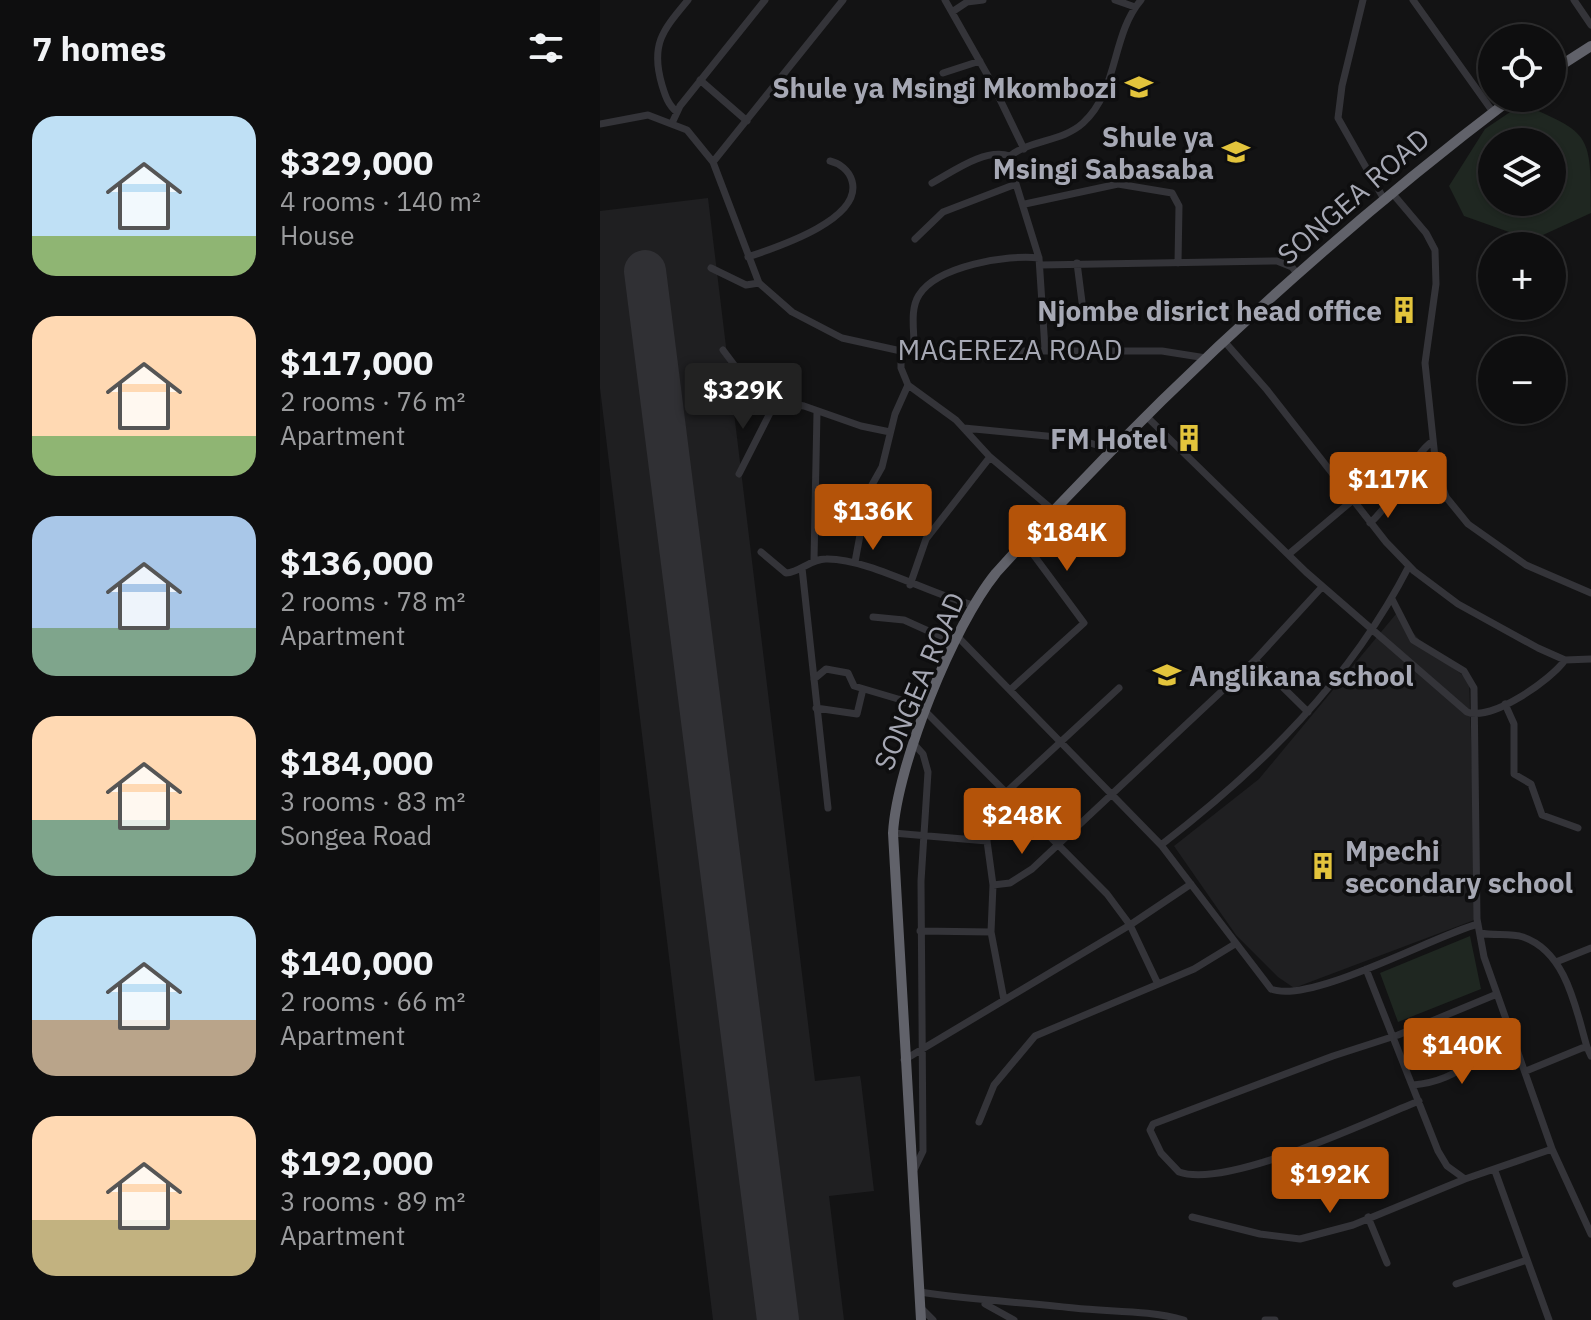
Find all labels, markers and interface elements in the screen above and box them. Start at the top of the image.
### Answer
map controls [1478,24,1566,424]
button: locate [1478,24,1566,112]
text: 7 homes [32,26,167,70]
icon: filters [524,26,568,70]
place label: Shule ya Msingi Mkombozi [772,69,1117,106]
school or university icon: Shule ya Msingi Mkombozi [1124,72,1154,102]
place label: Shule ya Msingi Sabasaba [993,118,1214,187]
street label: SONGEA ROAD [1269,120,1437,272]
button: layers [1478,128,1566,216]
school or university icon: Shule ya Msingi Sabasaba [1221,137,1251,167]
text: $329,000 [280,140,433,184]
icon: home [96,148,192,244]
text: 4 rooms · 140 m² [280,184,481,218]
text: House [280,218,355,252]
button: + [1478,232,1566,320]
place label: Njombe disrict head office [1037,292,1382,329]
building icon: Njombe disrict head office [1389,295,1419,325]
street label: MAGEREZA ROAD [898,331,1122,368]
button: − [1478,336,1566,424]
text: $117,000 [280,340,433,384]
icon: home [96,348,192,444]
pin: $329K [687,363,799,431]
text: $329K [703,372,783,406]
text: 2 rooms · 76 m² [280,384,465,418]
text: Apartment [280,418,405,452]
place label: FM Hotel [1050,420,1167,457]
building icon: FM Hotel [1174,423,1204,453]
pin: $117K [1332,452,1444,520]
text: $117K [1348,461,1428,495]
pin: $136K [817,484,929,552]
text: $136K [833,493,913,527]
pin: $184K [1011,505,1123,573]
text: $184K [1027,514,1107,548]
text: $136,000 [280,540,433,584]
icon: home [96,548,192,644]
text: 2 rooms · 78 m² [280,584,465,618]
street label: SONGEA ROAD [865,586,973,776]
text: Apartment [280,618,405,652]
place label: Anglikana school [1189,657,1413,694]
school or university icon: Anglikana school [1152,660,1182,690]
text: $184,000 [280,740,433,784]
icon: home [96,748,192,844]
text: 3 rooms · 83 m² [280,784,465,818]
pin: $248K [966,788,1078,856]
text: $248K [982,797,1062,831]
text: Songea Road [280,818,432,852]
place label: Mpechi secondary school [1345,832,1573,901]
building icon: Mpechi secondary school [1308,851,1338,881]
text: $140,000 [280,940,433,984]
icon: home [96,948,192,1044]
text: 2 rooms · 66 m² [280,984,465,1018]
text: Apartment [280,1018,405,1052]
pin: $140K [1406,1018,1518,1086]
text: $140K [1422,1027,1502,1061]
text: $192,000 [280,1140,433,1184]
pin: $192K [1274,1147,1386,1215]
icon: home [96,1148,192,1244]
text: $192K [1290,1156,1370,1190]
text: 3 rooms · 89 m² [280,1184,465,1218]
text: Apartment [280,1218,405,1252]

